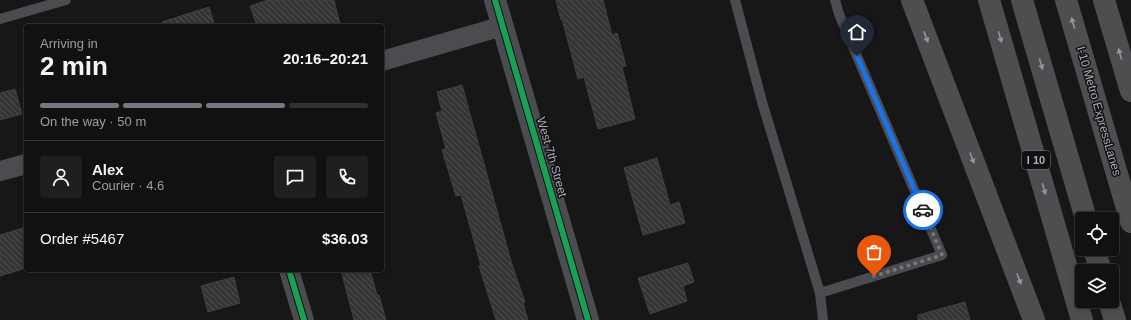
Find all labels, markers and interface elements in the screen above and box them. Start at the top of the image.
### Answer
pin [840,15,874,56]
one-way arrow [1070,17,1076,29]
icon: home [846,21,868,43]
one-way arrow [924,31,930,43]
one-way arrow [997,32,1003,44]
text: Arriving in [40,36,98,51]
street label: I-10 Metro ExpressLanes [1074,45,1124,177]
one-way arrow [1117,48,1123,60]
text: 20:16–20:21 [283,50,368,67]
text: 2 min [40,51,108,81]
one-way arrow [1038,59,1044,71]
text: On the way · 50 m [40,114,146,129]
street label: West 7th Street [534,115,570,199]
road number: I 10 [1022,151,1050,169]
one-way arrow [970,153,976,165]
button: person [40,156,82,198]
button: chat [274,156,316,198]
button: phone [326,156,368,198]
text: Alex [92,161,124,178]
text: Courier · 4.6 [92,178,164,193]
one-way arrow [1041,183,1047,195]
courier [903,190,943,230]
icon: car [912,199,934,221]
map controls [1075,212,1119,308]
button: locate [1075,212,1119,256]
text: Order #5467 [40,230,124,247]
text: $36.03 [322,230,368,247]
pin [857,235,891,276]
icon: bag [863,241,885,263]
button: layers [1075,264,1119,308]
one-way arrow [1016,274,1022,286]

